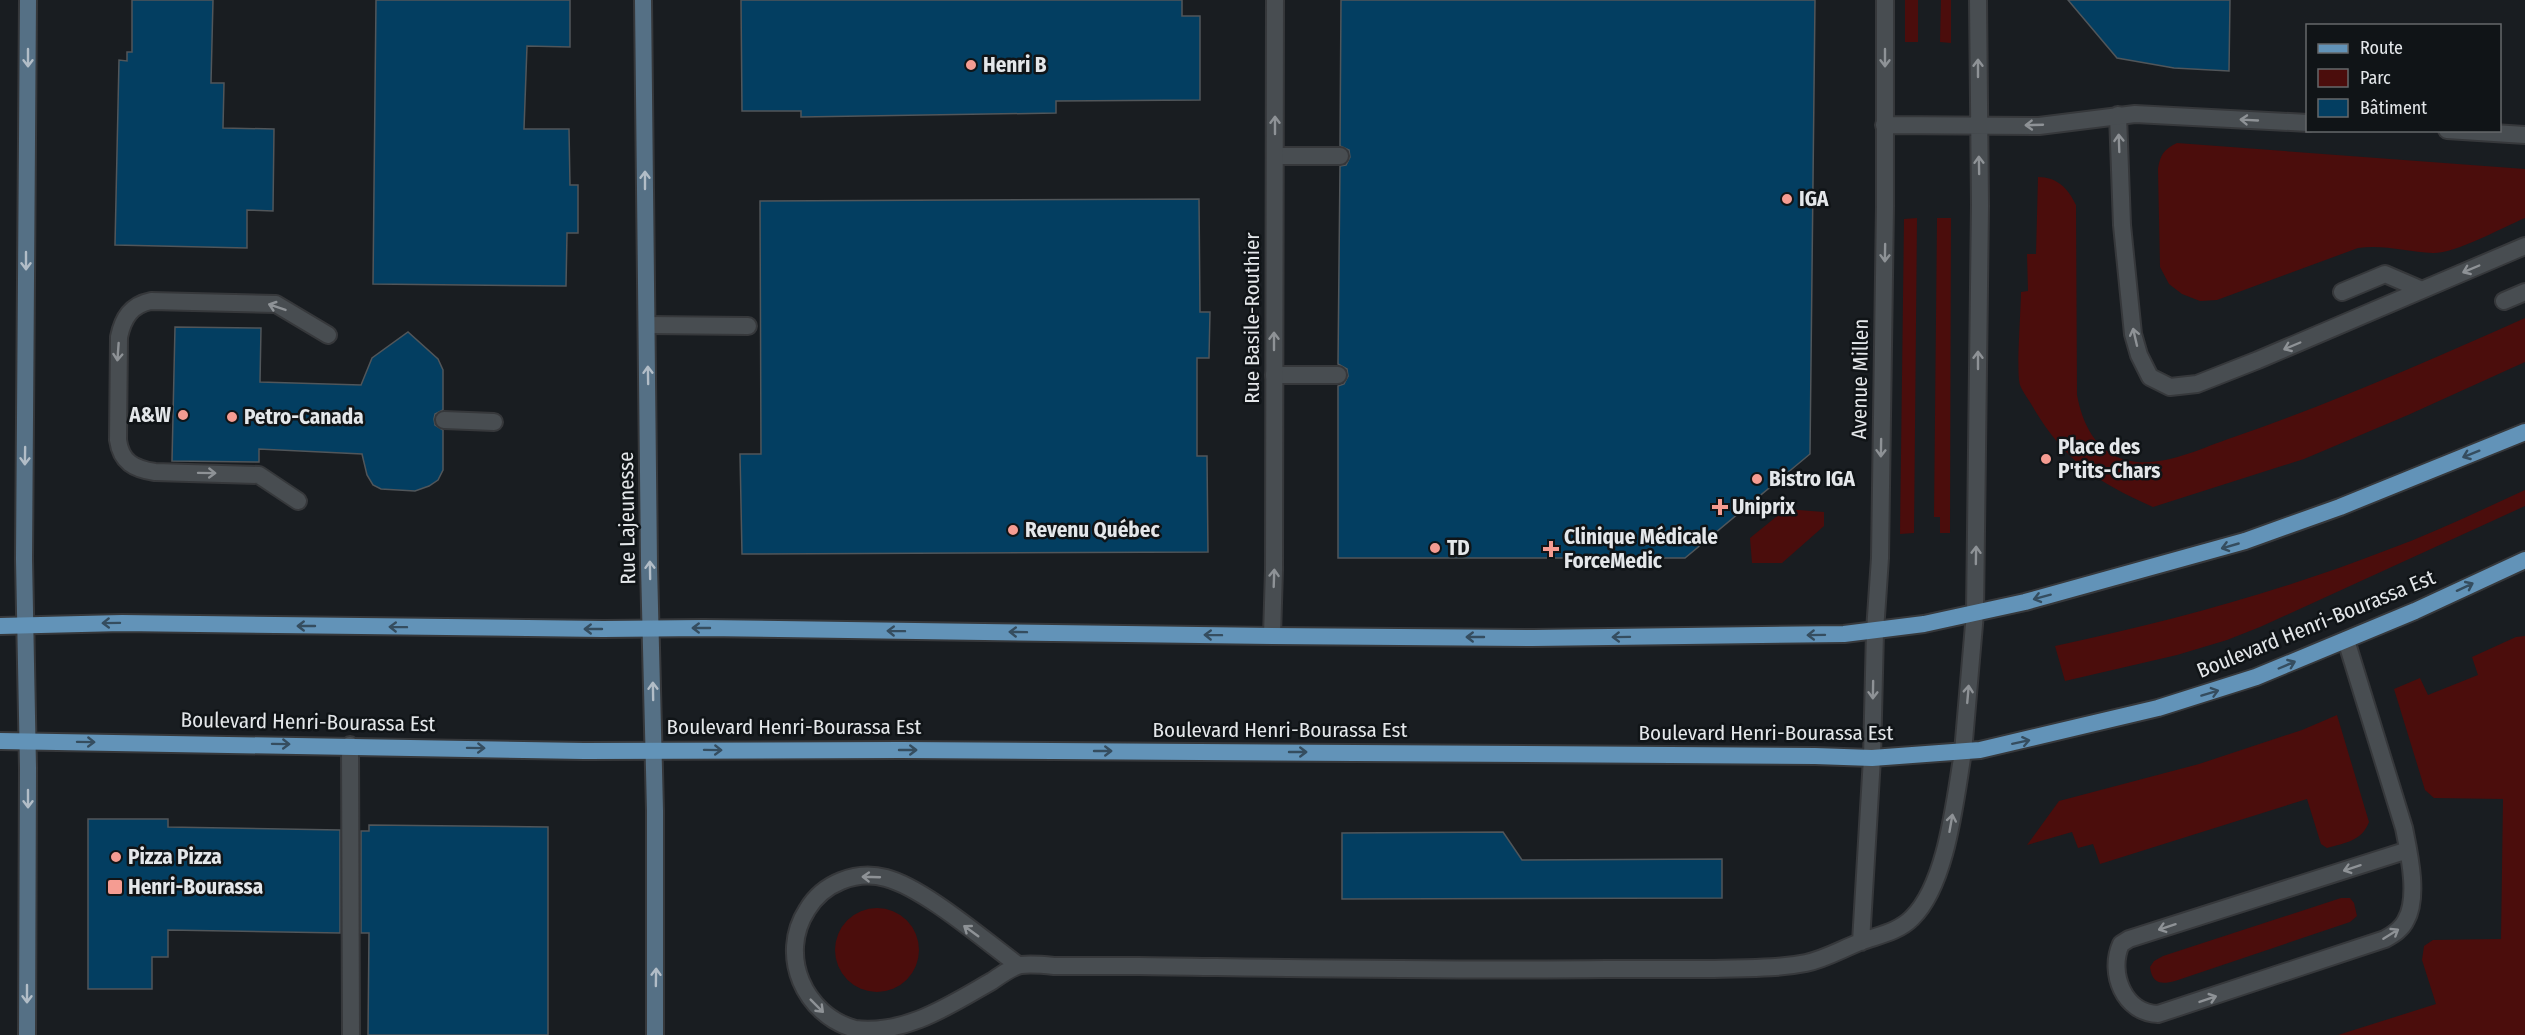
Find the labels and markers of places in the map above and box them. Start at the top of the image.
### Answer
place label: Henri B [983,52,1047,78]
marker: Henri B [964,58,978,72]
place label: IGA [1799,186,1829,212]
marker: IGA [1780,192,1794,206]
place label: A&W [128,402,172,428]
place label: Petro-Canada [244,404,364,430]
marker: A&W [176,408,190,422]
marker: Petro-Canada [225,410,239,424]
place label: Place des P'tits-Chars [2058,434,2160,484]
marker: Place des P'tits-Chars [2039,452,2053,466]
place label: Bistro IGA [1769,466,1855,492]
marker: Bistro IGA [1750,472,1764,486]
place label: Uniprix [1732,494,1796,520]
marker: Uniprix [1713,500,1727,514]
place label: Revenu Québec [1025,517,1160,543]
marker: Revenu Québec [1006,523,1020,537]
place label: Clinique Médicale ForceMedic [1564,524,1718,574]
place label: TD [1447,535,1470,561]
marker: Clinique Médicale ForceMedic [1542,540,1560,558]
marker: TD [1428,541,1442,555]
place label: Pizza Pizza [128,844,222,870]
marker: Pizza Pizza [109,850,123,864]
place label: Henri-Bourassa [128,874,263,900]
marker: Henri-Bourassa [106,878,124,896]

